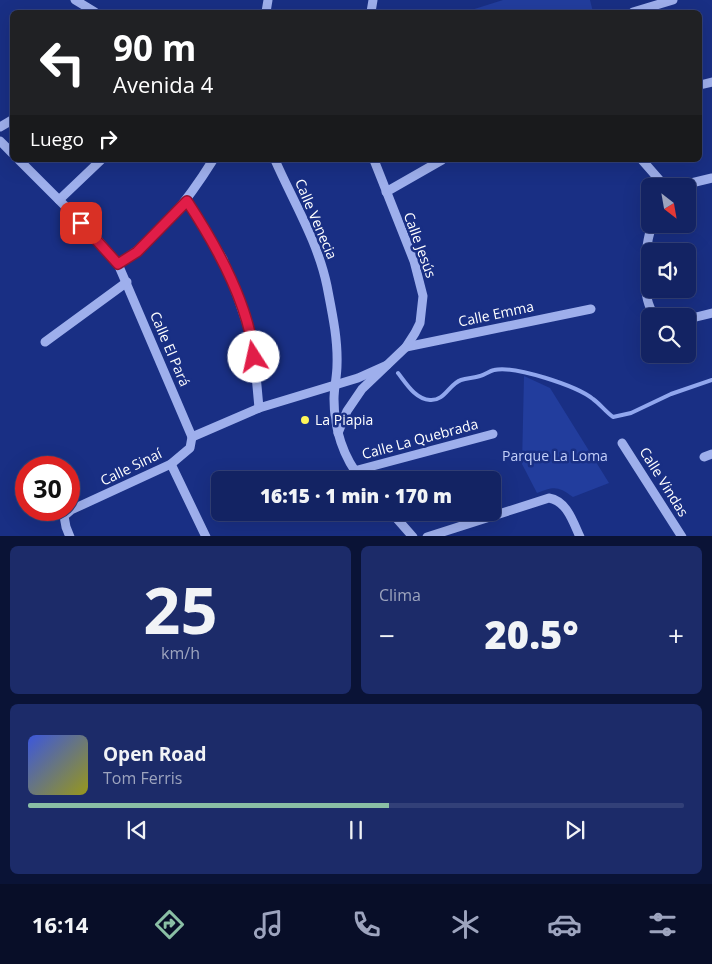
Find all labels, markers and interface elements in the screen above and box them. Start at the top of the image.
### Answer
text: 90 m [113,24,196,71]
icon: left [30,30,95,95]
text: Avenida 4 [113,69,213,99]
icon: right [94,125,122,153]
text: Luego [30,126,84,152]
street label: Calle Venecia [291,176,342,262]
north arrow [641,178,696,232]
map controls [641,178,696,363]
pin [60,202,102,244]
icon: arrive [67,209,95,237]
street label: Calle Jesús [400,209,441,281]
button: sound [641,243,696,298]
street label: Calle Emma [456,296,535,331]
street label: Calle El Pará [146,308,195,389]
button: search [641,308,696,363]
position arrow [227,330,279,382]
place label: La Piapia [315,410,373,429]
marker: La Piapia [299,414,311,426]
street label: Calle La Quebrada [360,414,480,463]
street label: Calle Sinaí [97,443,165,490]
street label: Calle Vindas [636,443,693,520]
park label: Parque La Loma [502,446,608,465]
speed limit sign: 30 [15,456,80,521]
text: 16:15 · 1 min · 170 m [260,483,452,509]
text: 25 [143,565,218,653]
text: Clima [379,584,421,606]
text: 20.5° [485,608,578,660]
text: − [379,616,395,654]
text: + [668,616,684,654]
text: km/h [161,642,200,664]
text: Open Road [103,741,207,767]
text: Tom Ferris [103,767,182,789]
icon: previous [123,816,151,844]
icon: pause [342,816,370,844]
icon: next [561,816,589,844]
icon: directions [152,907,187,942]
icon: music [251,907,286,942]
icon: phone [349,907,384,942]
icon: climate [448,907,483,942]
icon: car [547,907,582,942]
icon: filters [645,907,680,942]
text: 16:14 [32,909,88,939]

